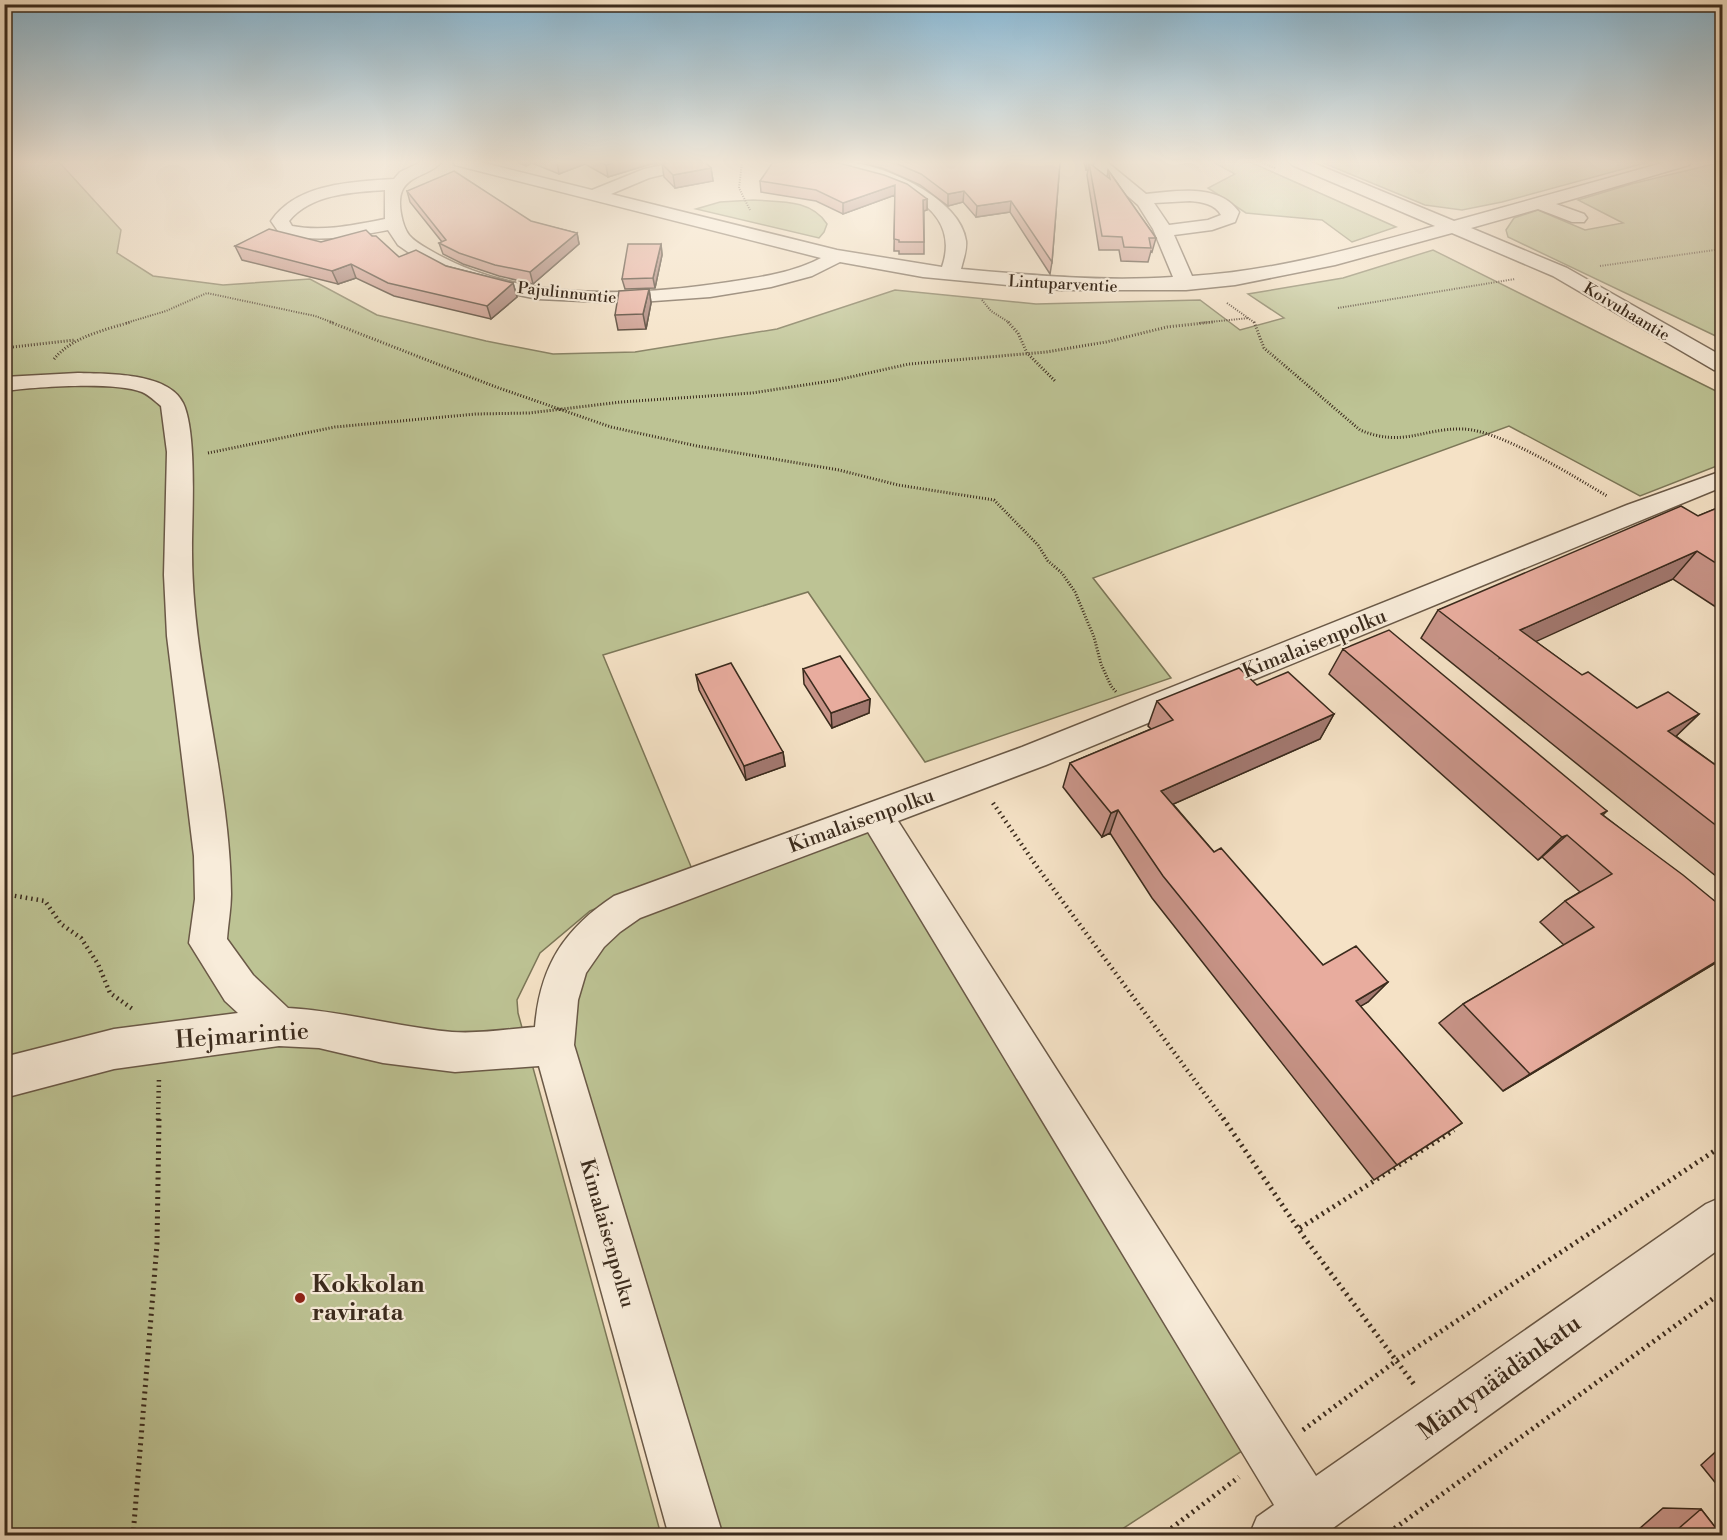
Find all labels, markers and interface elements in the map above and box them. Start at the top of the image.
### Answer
street label: Lintuparventie [1008,271,1118,297]
street label: Pajulinnuntie [516,278,617,308]
street label: Koivuhaantie [1580,278,1673,345]
street label: Kimalaisenpolku [1239,604,1391,685]
street label: Kimalaisenpolku [785,783,938,859]
street label: Hejmarintie [174,1016,310,1056]
street label: Kimalaisenpolku [573,1156,640,1311]
place label: Kokkolan ravirata [312,1270,425,1328]
marker: Kokkolan ravirata [293,1291,307,1305]
street label: Mäntynäädänkatu [1412,1308,1587,1447]

